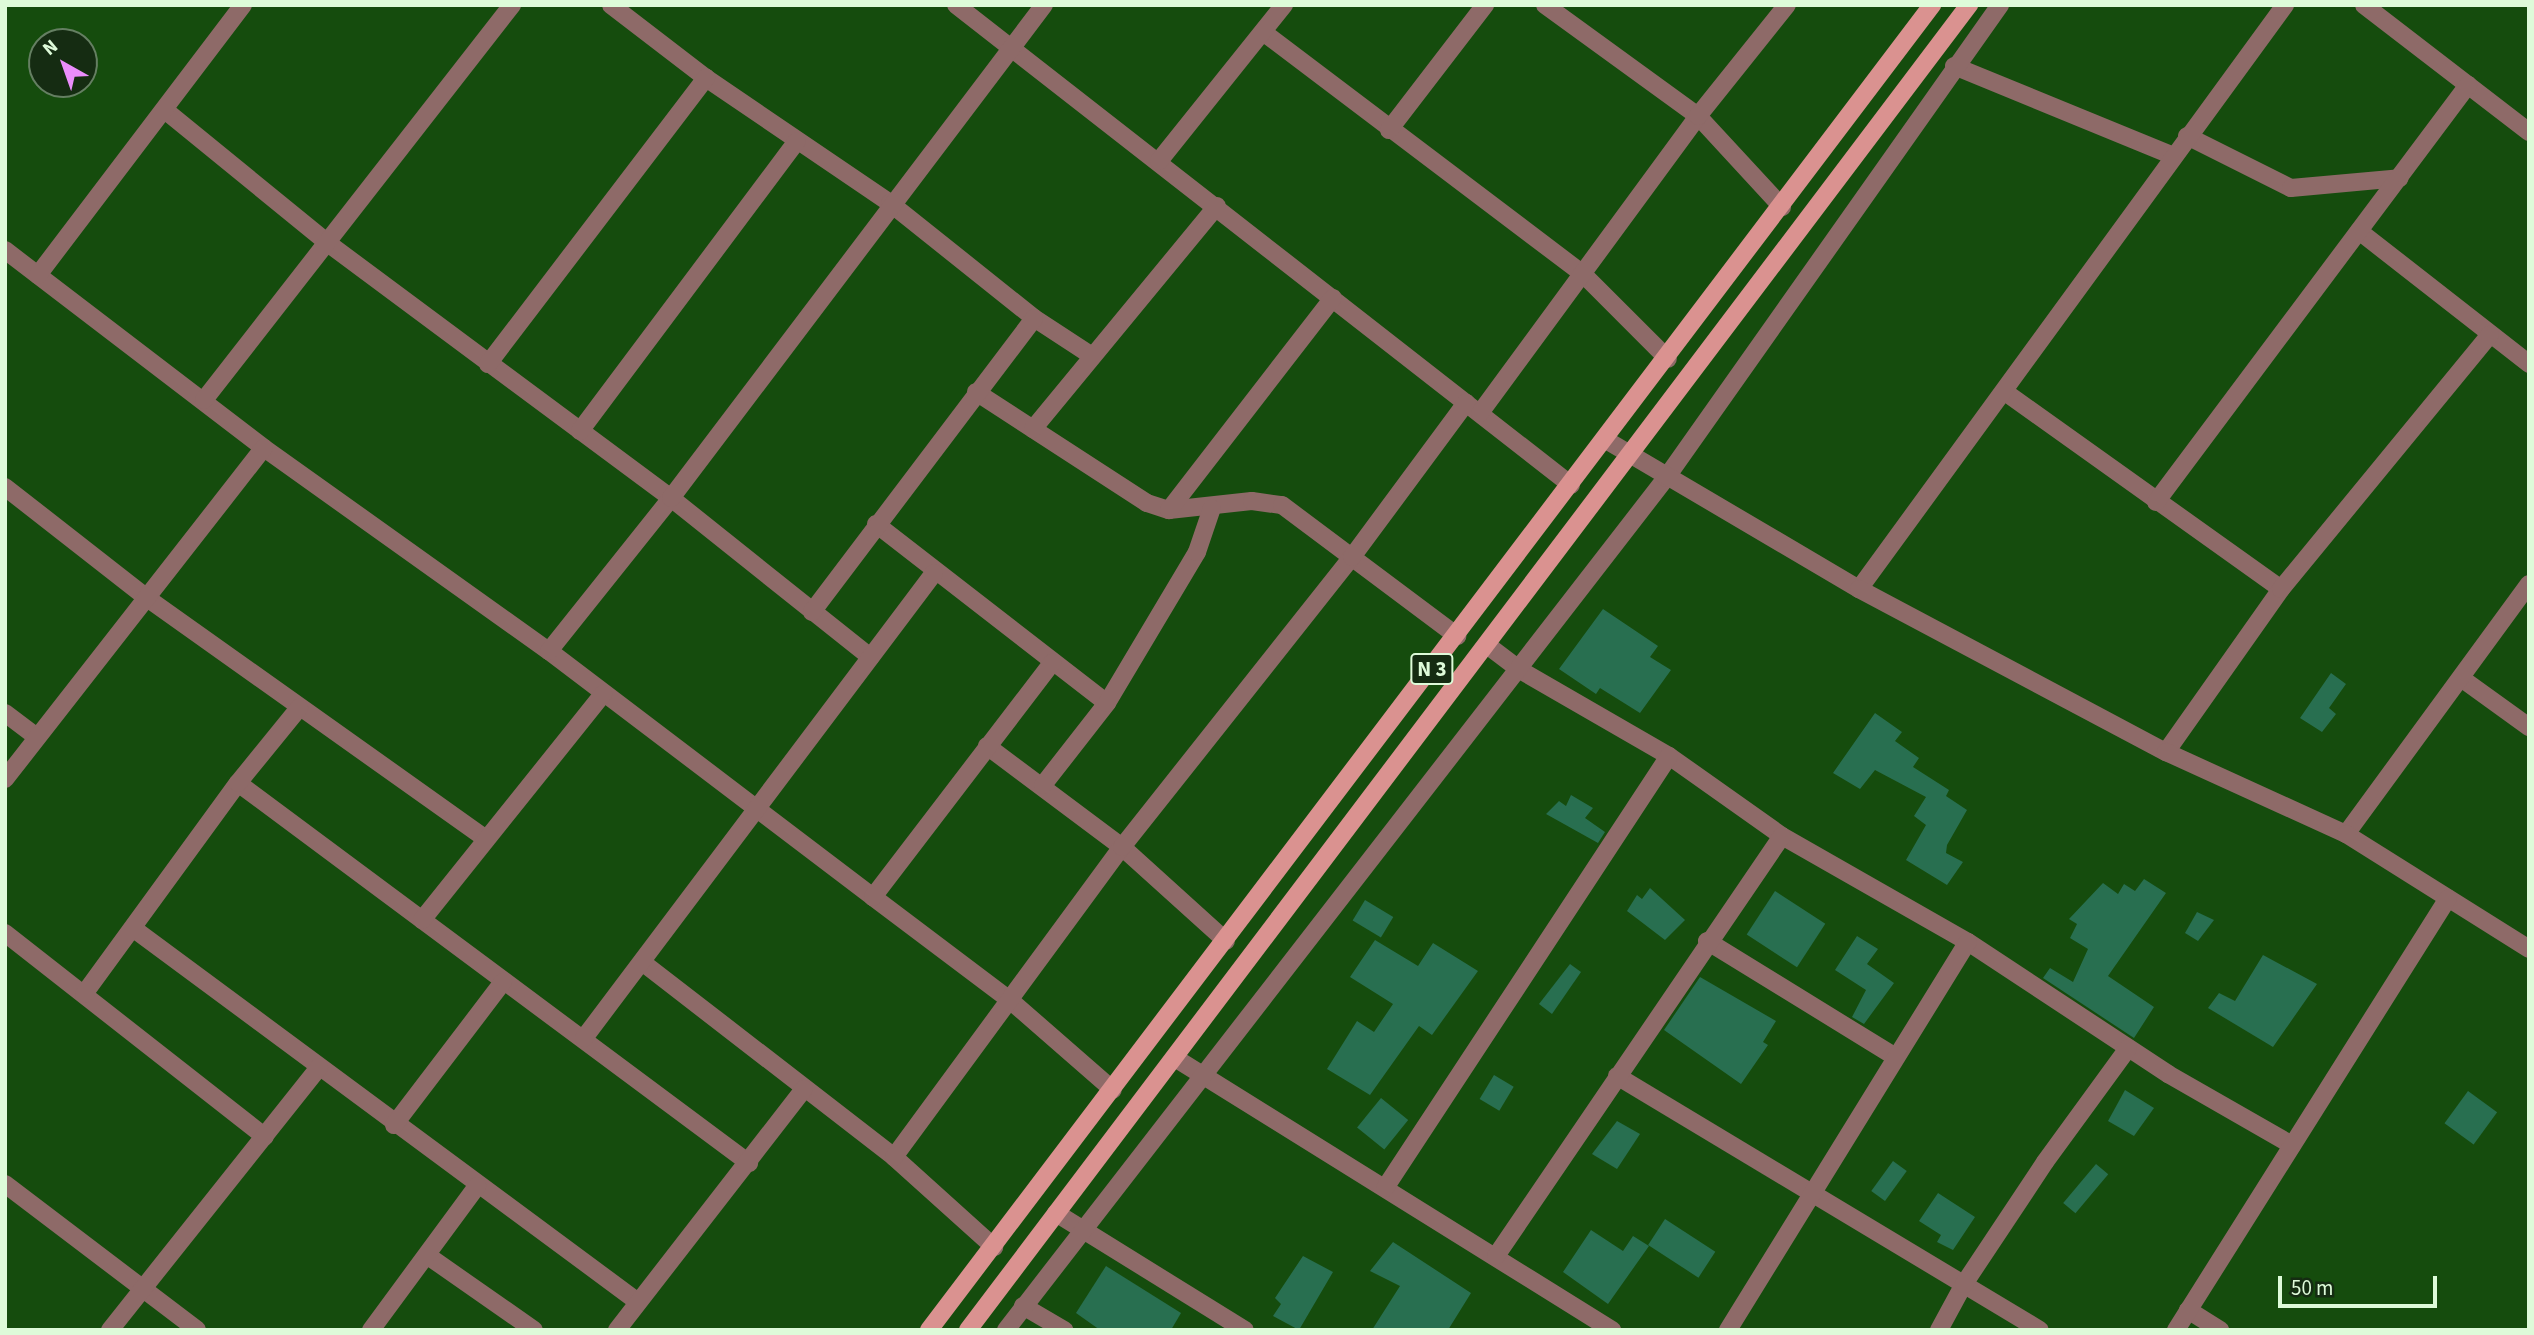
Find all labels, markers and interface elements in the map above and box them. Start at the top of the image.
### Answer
north arrow [28,28,98,98]
text: N [37,34,64,62]
road number: N 3 [1409,652,1455,686]
scale bar [2282,1262,2441,1306]
text: 50 m [2291,1273,2333,1303]

